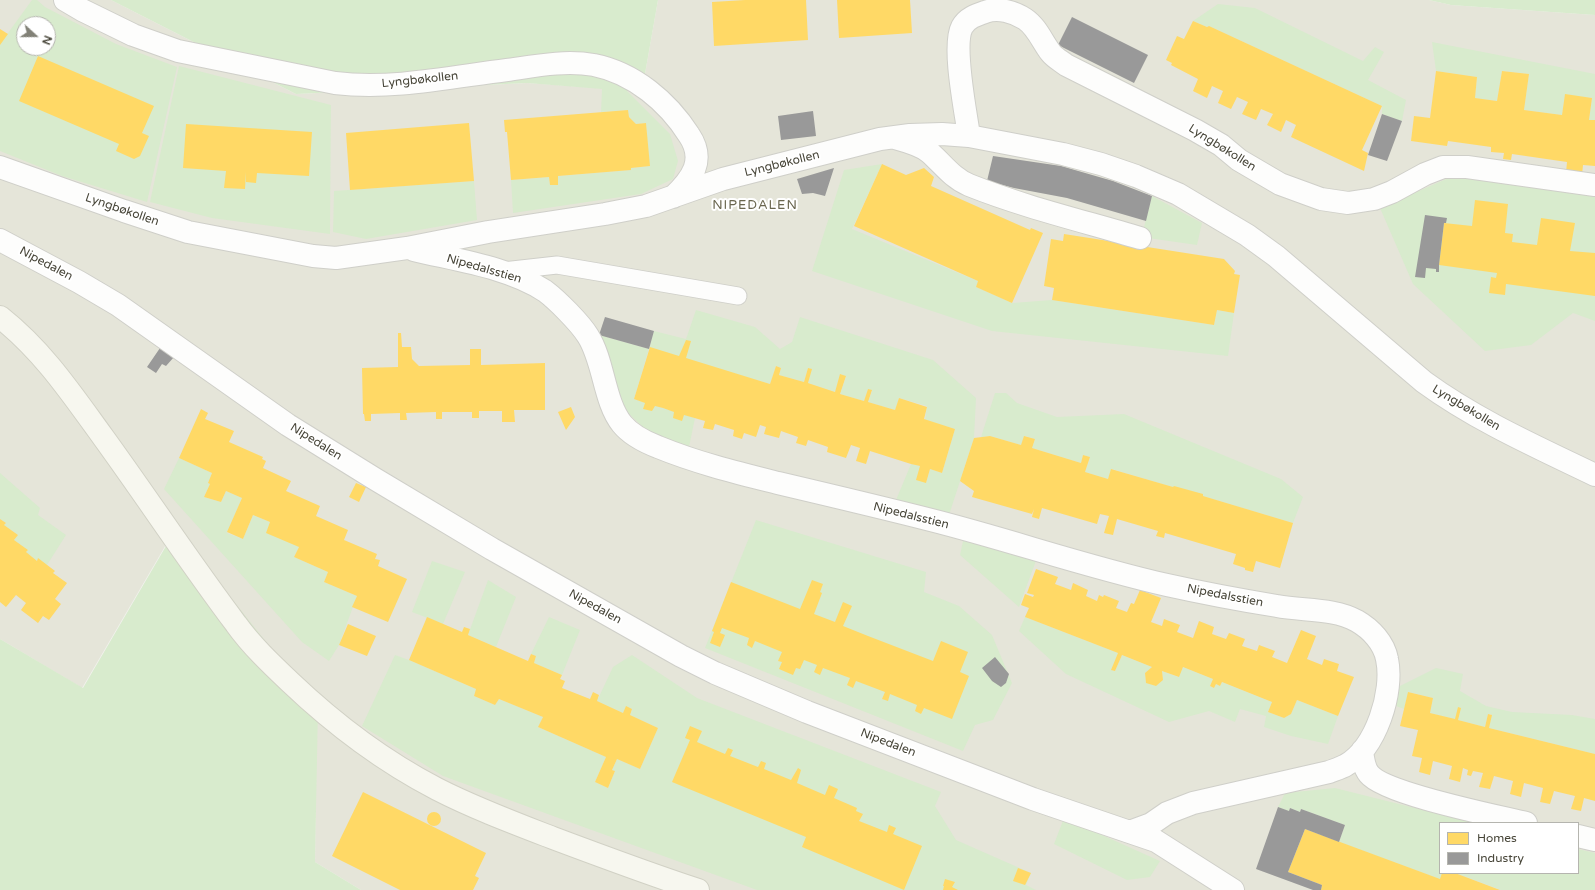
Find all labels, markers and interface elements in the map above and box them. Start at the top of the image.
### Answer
north arrow [16,16,56,56]
text: N [39,34,54,47]
street label: Lyngbøkollen [381,69,459,91]
street label: Lyngbøkollen [1186,122,1258,174]
street label: Lyngbøkollen [743,148,821,180]
street label: Lyngbøkollen [83,191,161,229]
district label: NIPEDALEN [712,198,798,214]
street label: Nipedalen [17,244,75,284]
street label: Nipedalsstien [445,251,523,287]
street label: Lyngbøkollen [1429,382,1503,434]
street label: Nipedalen [287,420,345,464]
street label: Nipedalsstien [872,500,950,532]
street label: Nipedalsstien [1186,582,1264,610]
street label: Nipedalen [566,587,624,627]
street label: Nipedalen [858,726,918,760]
legend [1439,822,1579,874]
text: Homes [1477,831,1517,845]
text: Industry [1477,851,1524,865]

